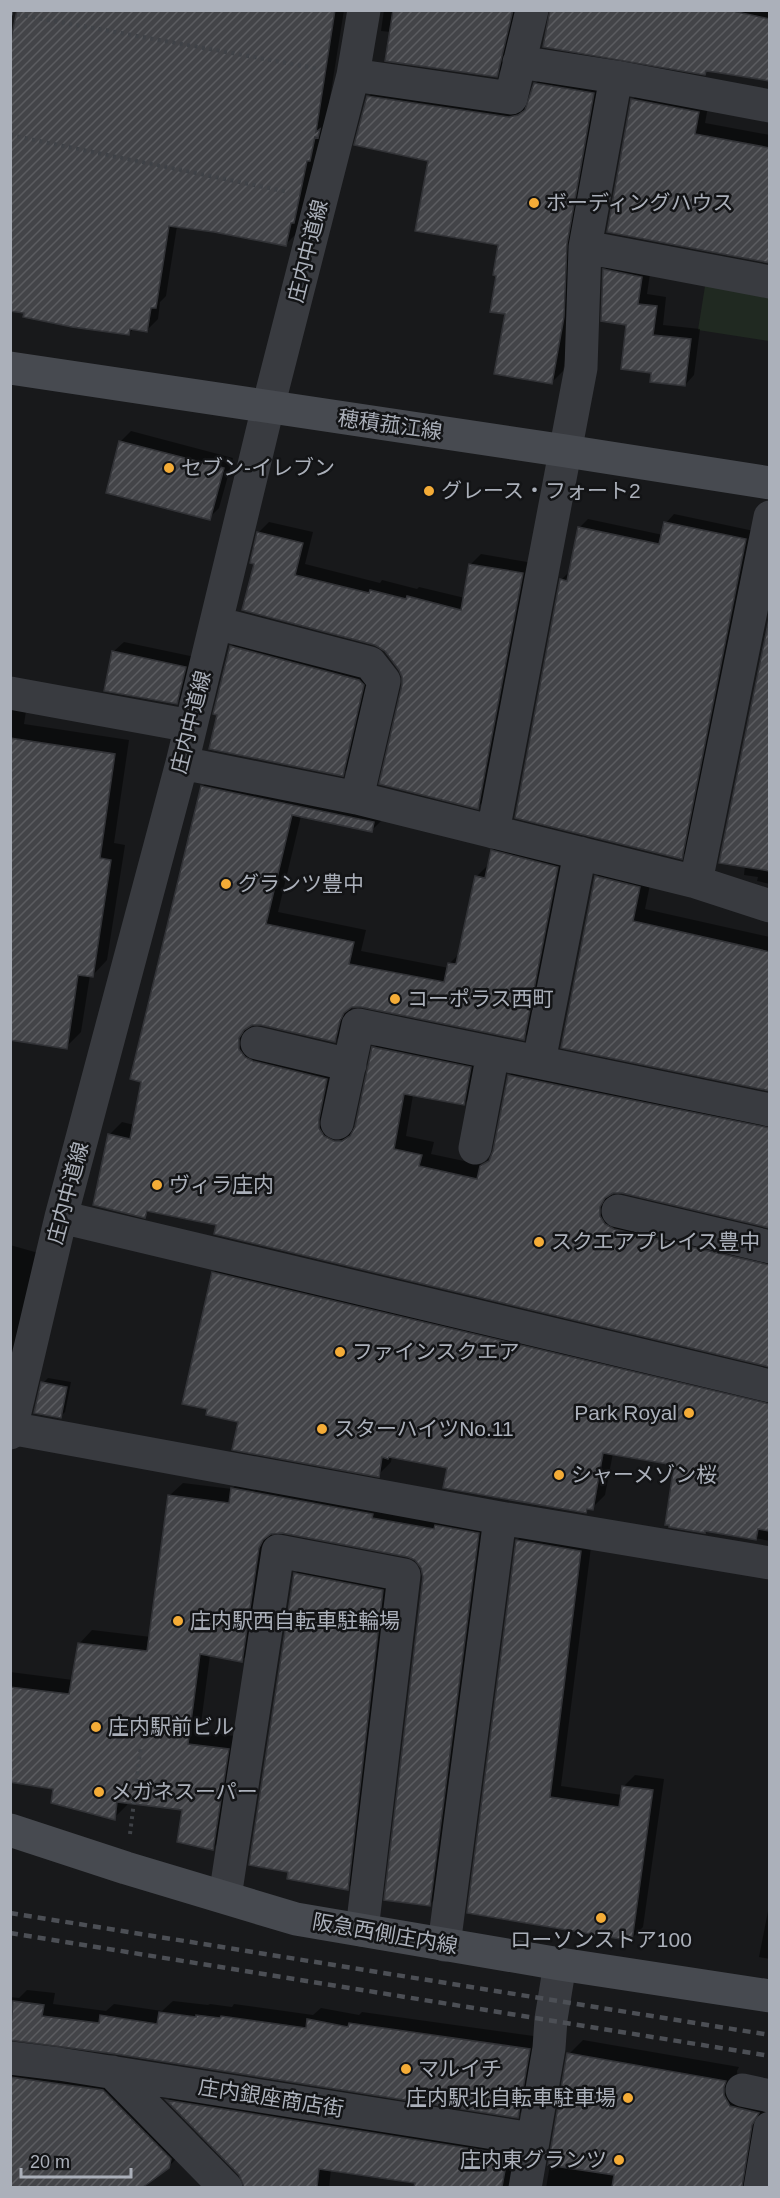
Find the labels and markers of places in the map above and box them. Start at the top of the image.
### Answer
place label: ボーディングハウス [546,191,734,214]
marker: ボーディングハウス [527,196,541,210]
place label: セブン-イレブン [181,456,335,479]
marker: セブン-イレブン [162,461,176,475]
place label: グレース・フォート2 [441,479,641,502]
marker: グレース・フォート2 [422,484,436,498]
place label: グランツ豊中 [238,872,364,895]
marker: グランツ豊中 [219,877,233,891]
place label: コーポラス西町 [407,987,554,1010]
marker: コーポラス西町 [388,992,402,1006]
place label: ヴィラ庄内 [169,1173,274,1196]
marker: ヴィラ庄内 [150,1178,164,1192]
place label: スクエアプレイス豊中 [551,1230,760,1253]
marker: スクエアプレイス豊中 [532,1235,546,1249]
place label: ファインスクエア [352,1340,520,1363]
marker: ファインスクエア [333,1345,347,1359]
place label: Park Royal [574,1401,677,1424]
marker: Park Royal [682,1406,696,1420]
place label: スターハイツNo.11 [334,1417,514,1440]
marker: スターハイツNo.11 [315,1422,329,1436]
place label: シャーメゾン桜 [571,1463,717,1486]
marker: シャーメゾン桜 [552,1468,566,1482]
place label: 庄内駅西自転車駐輪場 [190,1609,400,1632]
marker: 庄内駅西自転車駐輪場 [171,1614,185,1628]
place label: 庄内駅前ビル [108,1715,234,1738]
marker: 庄内駅前ビル [89,1720,103,1734]
place label: メガネスーパー [111,1780,258,1803]
marker: メガネスーパー [92,1785,106,1799]
marker: ローソンストア100 [594,1911,608,1925]
place label: ローソンストア100 [510,1928,692,1951]
place label: マルイチ [418,2057,502,2080]
marker: マルイチ [399,2062,413,2076]
place label: 庄内駅北自転車駐車場 [406,2086,616,2109]
marker: 庄内駅北自転車駐車場 [621,2091,635,2105]
place label: 庄内東グランツ [460,2148,607,2171]
marker: 庄内東グランツ [612,2153,626,2167]

